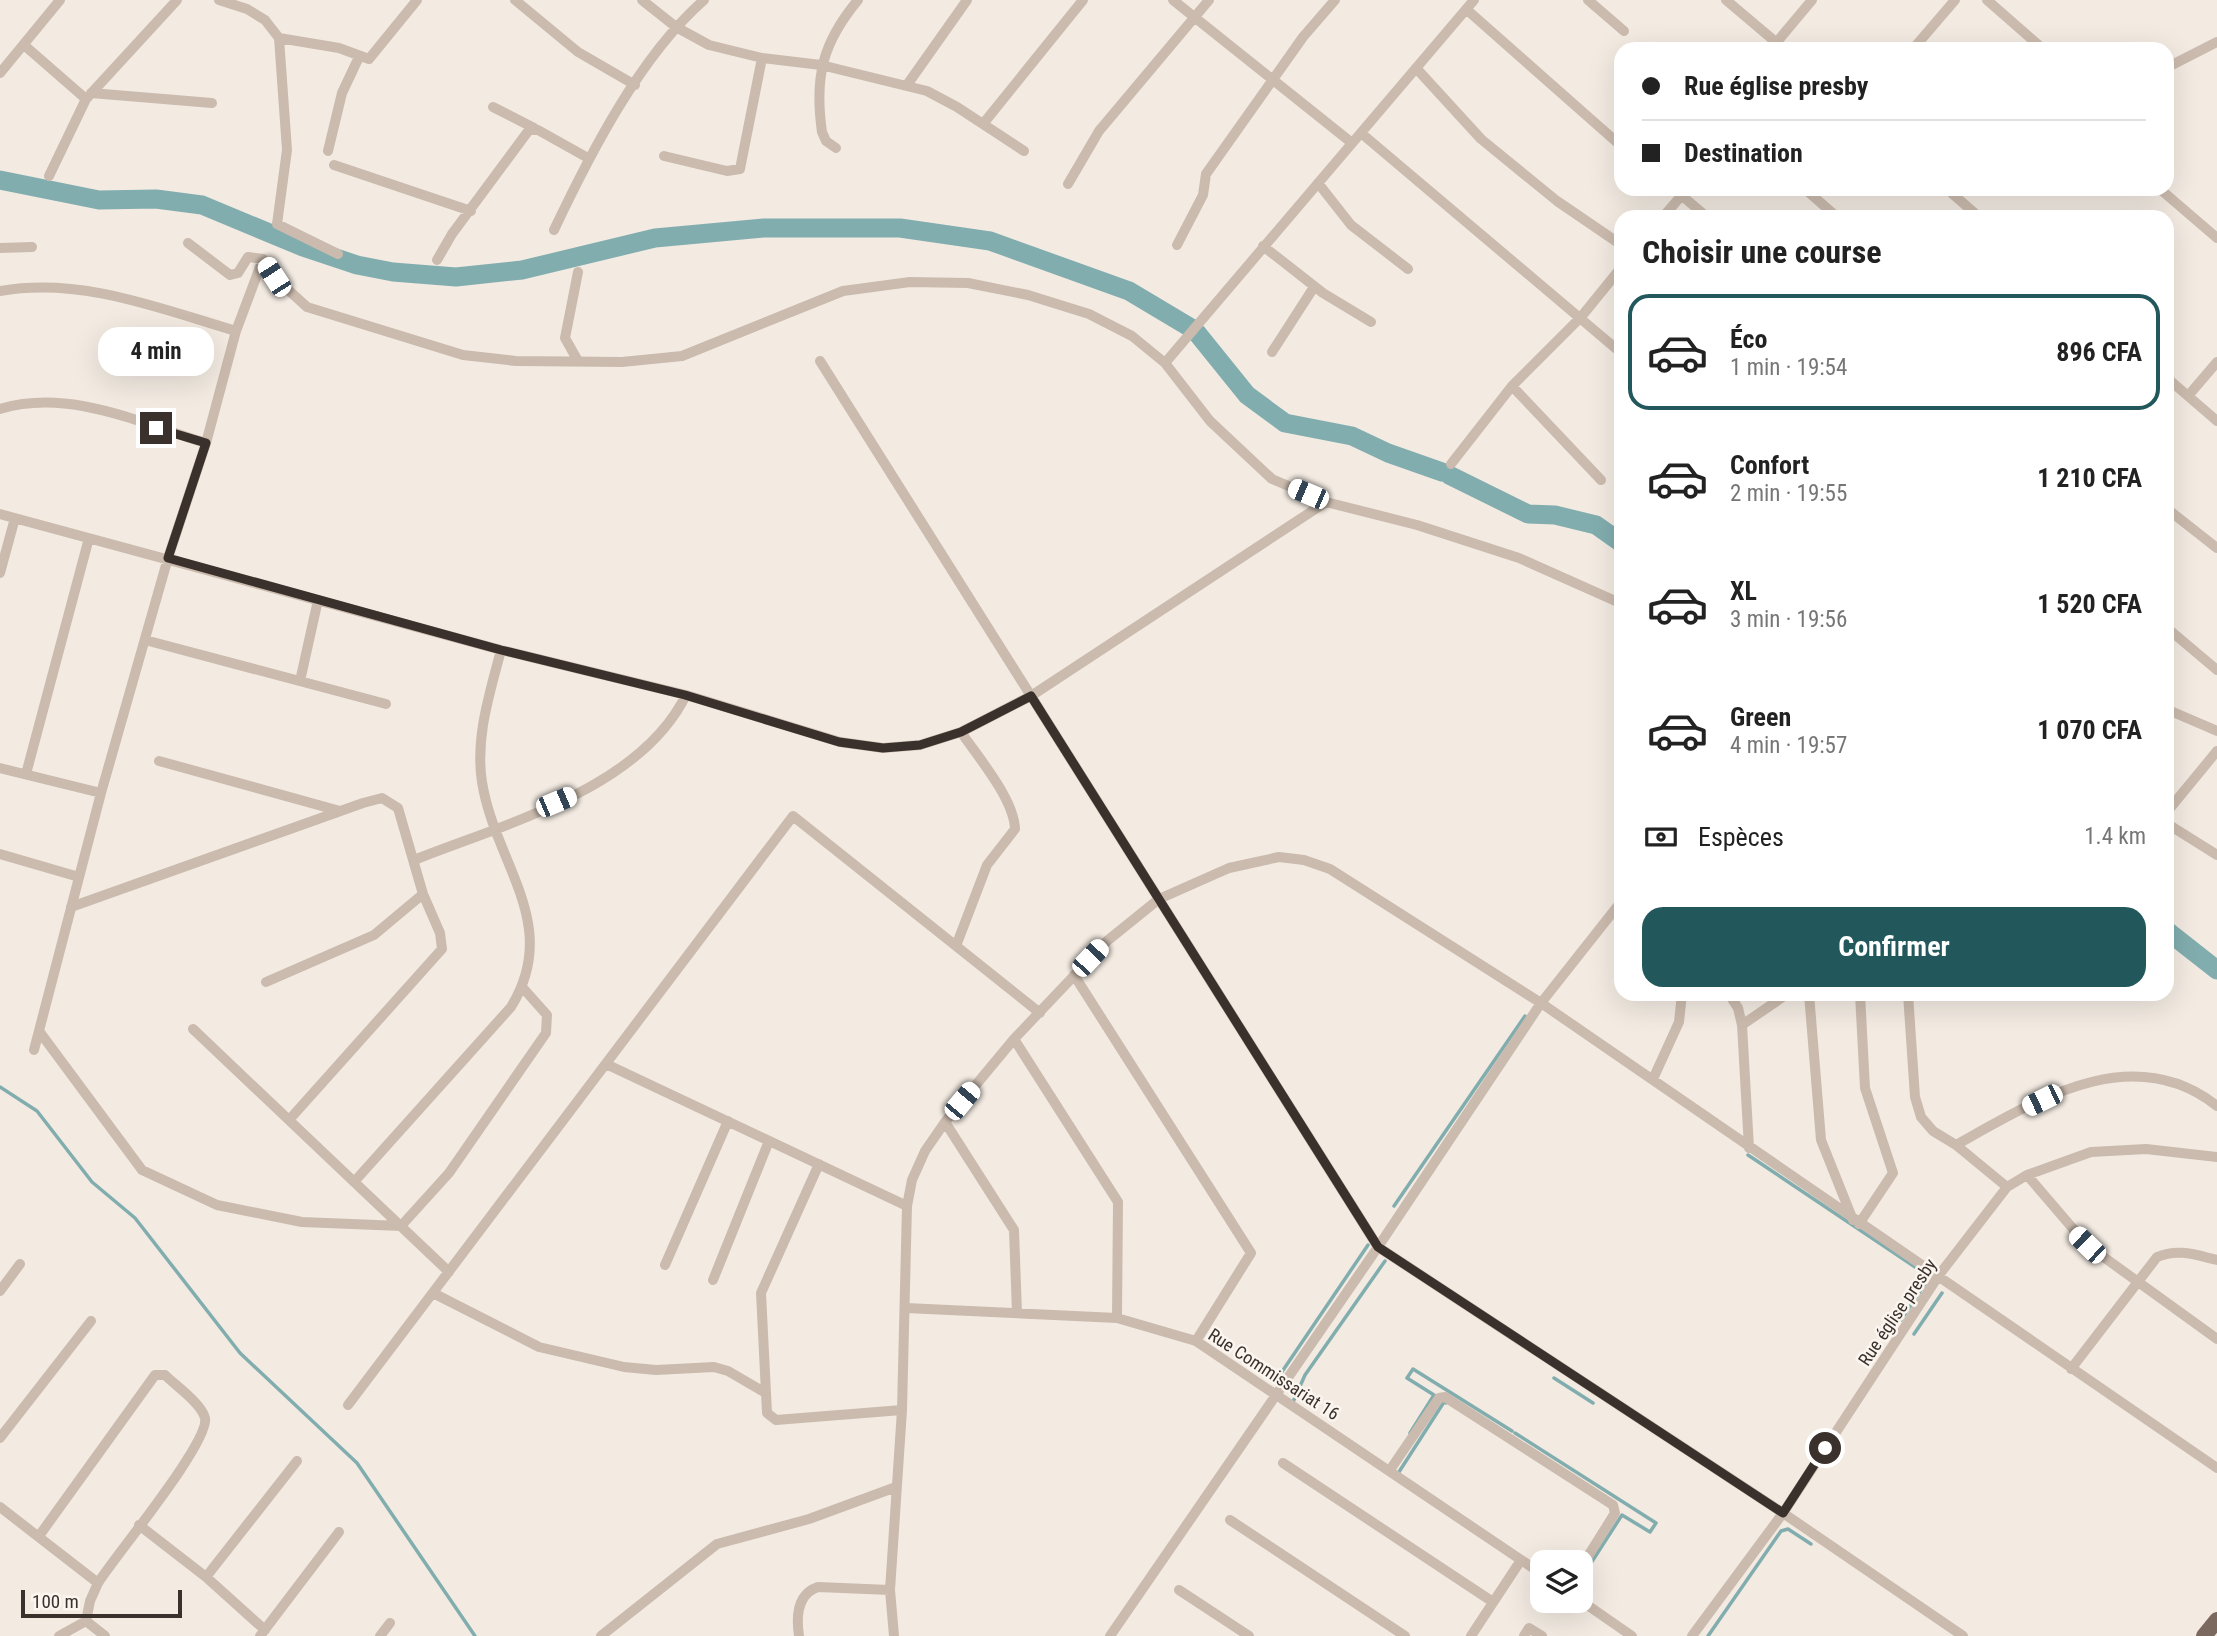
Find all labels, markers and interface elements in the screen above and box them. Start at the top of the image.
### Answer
text: Rue église presby [1684,71,1868,101]
text: Destination [1684,138,1803,168]
text: Choisir une course [1642,233,1882,271]
car [254,254,295,300]
icon: car [1646,321,1709,384]
text: Éco [1730,324,1767,354]
callout: 4 min [98,326,214,376]
text: 896 CFA [2056,337,2142,367]
text: 4 min [130,338,182,365]
text: 1 min · 19:54 [1730,354,1847,381]
route end [140,412,172,444]
icon: car [1646,447,1709,510]
text: Confort [1730,450,1809,480]
text: 1 210 CFA [2037,463,2142,493]
car [1285,476,1332,512]
text: 2 min · 19:55 [1730,480,1847,507]
icon: car [1646,573,1709,636]
text: XL [1730,576,1757,606]
text: 1 520 CFA [2037,589,2142,619]
text: 3 min · 19:56 [1730,606,1847,633]
icon: car [1646,699,1709,762]
text: Green [1730,702,1791,732]
text: 1 070 CFA [2037,715,2142,745]
text: 4 min · 19:57 [1730,732,1847,759]
car [533,784,580,820]
icon: cash [1642,818,1680,856]
text: Espèces [1698,822,1784,852]
text: 1.4 km [2084,823,2146,850]
button: Confirmer [1642,907,2146,987]
car [1068,935,1113,981]
car [941,1078,984,1124]
car [2019,1081,2066,1119]
car [2065,1223,2110,1267]
street label: Rue église presby [1854,1254,1941,1369]
street label: Rue Commissariat 16 [1205,1324,1343,1424]
route start [1809,1432,1841,1464]
map controls [1530,1550,1593,1613]
button: layers [1530,1550,1593,1613]
scale bar [21,1587,182,1619]
text: 100 m [32,1590,79,1613]

